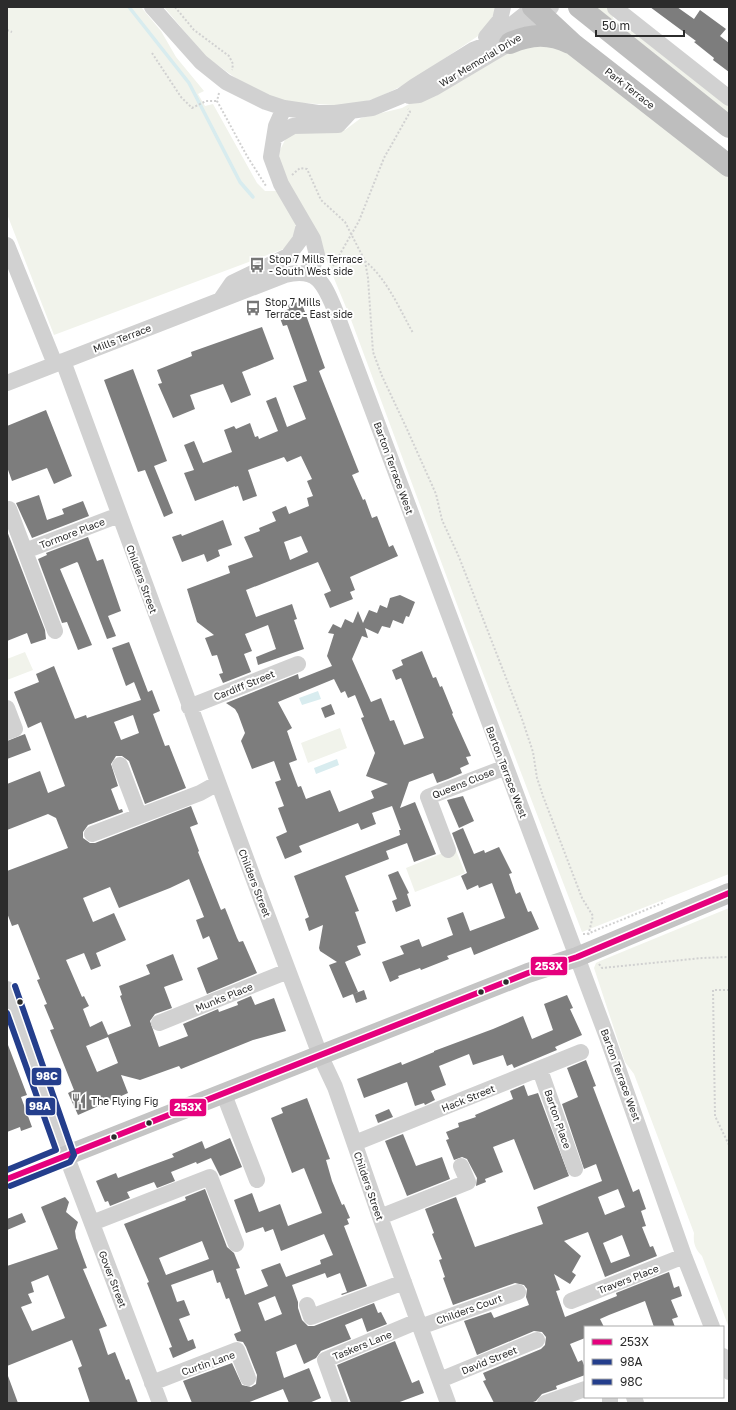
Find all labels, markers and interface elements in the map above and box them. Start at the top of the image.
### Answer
scale bar [596,12,684,38]
text: 50 m [602,18,630,33]
street label: War Memorial Drive [437,31,523,89]
street label: Park Terrace [603,65,657,111]
place label: Stop 7 Mills Terrace - South West side [269,253,363,277]
bus stop icon: Stop 7 Mills Terrace - South West side [248,256,266,274]
place label: Stop 7 Mills Terrace - East side [265,296,353,320]
bus stop icon: Stop 7 Mills Terrace - East side [244,299,262,317]
street label: Mills Terrace [91,321,153,355]
street label: Barton Terrace West [372,420,416,516]
street label: Tormore Place [38,515,106,551]
street label: Childers Street [124,543,160,615]
street label: Cardiff Street [212,667,276,703]
street label: Barton Terrace West [484,724,530,820]
street label: Queens Close [430,765,496,801]
street label: Childers Street [237,847,273,919]
line badge: 253X [530,956,568,976]
text: 253X [535,959,563,972]
unlabelled marker [501,977,511,987]
street label: Munks Place [194,980,255,1014]
unlabelled marker [476,987,486,997]
unlabelled marker [15,997,25,1007]
street label: Barton Terrace West [599,1027,643,1123]
line badge: 98C [31,1067,62,1086]
text: 98C [36,1069,58,1082]
street label: Hack Street [440,1082,496,1114]
street label: Barton Place [542,1088,574,1150]
restaurant icon: The Flying Fig [70,1092,88,1110]
place label: The Flying Fig [91,1095,158,1107]
line badge: 98A [25,1097,56,1116]
line badge: 253X [169,1098,207,1117]
text: 98A [29,1099,51,1112]
text: 253X [174,1100,202,1113]
unlabelled marker [144,1118,154,1128]
unlabelled marker [109,1132,119,1142]
street label: Childers Street [352,1150,386,1222]
street label: Gover Street [97,1249,129,1309]
street label: Travers Place [596,1262,660,1296]
street label: Childers Court [434,1292,504,1326]
legend [584,1326,724,1398]
street label: Taskers Lane [331,1328,393,1362]
text: 253X [620,1334,649,1349]
street label: David Street [459,1343,519,1377]
street label: Curtin Lane [180,1348,236,1378]
text: 98A [620,1354,643,1369]
text: 98C [620,1374,643,1389]

